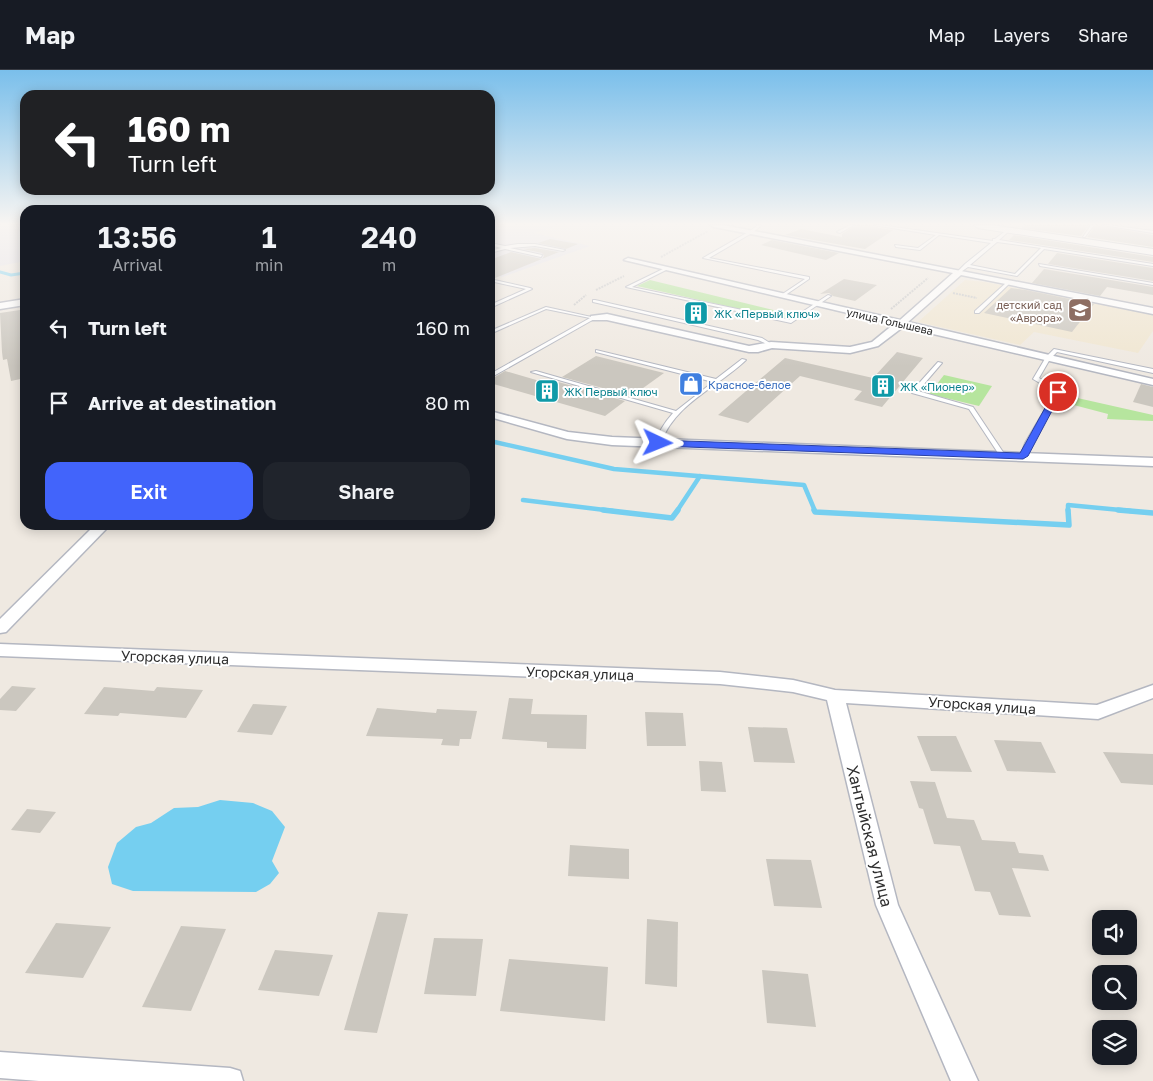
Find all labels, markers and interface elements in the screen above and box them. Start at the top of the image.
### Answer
text: Map [25,20,75,49]
text: Map [928,24,965,46]
text: Layers [993,24,1050,46]
text: Share [1078,24,1128,46]
text: 160 m [128,108,230,150]
icon: left [45,110,110,175]
text: Turn left [128,150,217,177]
text: 13:56 [98,219,177,255]
text: 1 [262,219,277,255]
text: 240 [361,219,417,255]
text: Arrival [112,255,163,275]
text: min [255,255,283,275]
text: m [382,255,396,275]
school or university icon: детский сад «Аврора» [1067,297,1093,323]
place label: детский сад «Аврора» [996,298,1062,324]
building icon: ЖК «Первый ключ» [683,300,709,326]
street label: улица Голышева [845,305,935,337]
place label: ЖК «Первый ключ» [714,307,820,320]
icon: left [45,314,73,342]
text: Turn left [88,316,167,339]
text: 160 m [416,316,470,339]
shop icon: Красное-белое [678,371,704,397]
pin [1037,371,1079,413]
building icon: ЖК «Пионер» [870,373,896,399]
building icon: ЖК Первый ключ [534,378,560,404]
place label: Красное-белое [708,378,791,391]
icon: arrive [1044,378,1072,406]
place label: ЖК «Пионер» [900,380,975,393]
place label: ЖК Первый ключ [564,385,658,398]
icon: arrive [45,389,73,417]
text: Arrive at destination [88,391,276,414]
text: 80 m [425,391,470,414]
position arrow [631,416,683,468]
button: Exit [45,462,253,520]
button: Share [263,462,470,520]
street label: Угорская улица [121,647,229,667]
street label: Угорская улица [526,663,634,683]
street label: Угорская улица [927,693,1037,717]
street label: Хантыйская улица [843,763,897,909]
map controls [1092,910,1137,1065]
button: sound [1092,910,1137,955]
button: search [1092,965,1137,1010]
button: layers [1092,1020,1137,1065]

